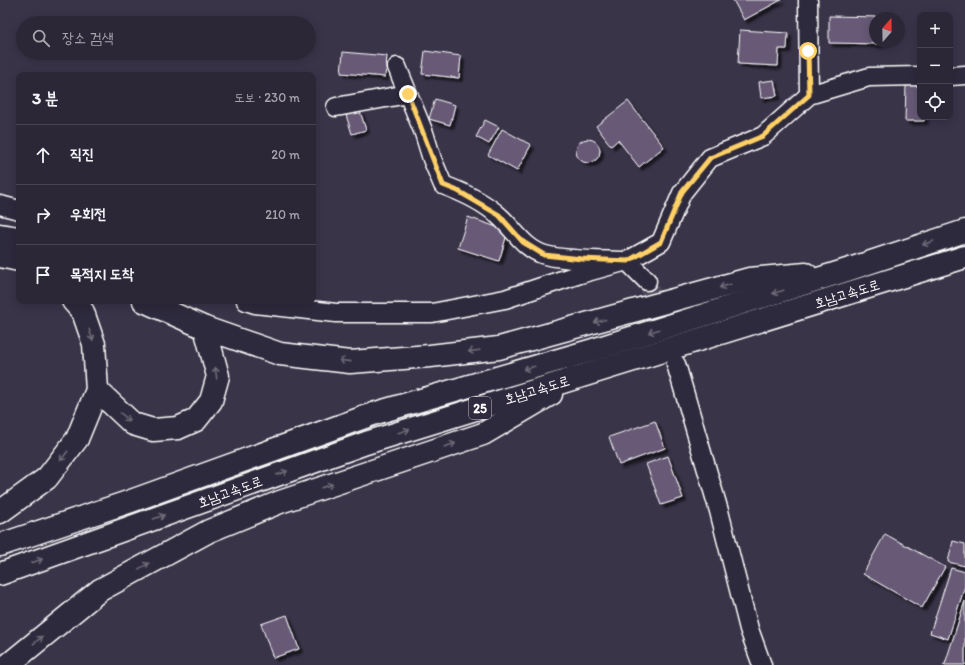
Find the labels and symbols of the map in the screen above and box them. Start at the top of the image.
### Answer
north arrow [869,12,905,48]
route start [799,42,817,60]
route end [399,85,417,103]
one-way arrow [922,240,935,247]
street label: 호남고속도로 [812,276,882,312]
one-way arrow [719,283,732,290]
one-way arrow [772,289,785,296]
one-way arrow [594,318,607,325]
one-way arrow [88,328,95,341]
one-way arrow [647,328,660,335]
one-way arrow [468,347,481,355]
one-way arrow [339,357,352,365]
one-way arrow [523,365,536,372]
one-way arrow [212,367,220,380]
street label: 호남고속도로 [502,372,572,408]
road number: 25 [469,397,491,419]
one-way arrow [120,412,130,421]
one-way arrow [398,427,411,434]
one-way arrow [443,441,456,448]
one-way arrow [60,451,68,462]
one-way arrow [275,469,287,477]
street label: 호남고속도로 [195,472,265,512]
one-way arrow [320,482,333,489]
one-way arrow [153,513,166,520]
one-way arrow [30,556,42,564]
one-way arrow [138,562,150,570]
one-way arrow [32,636,43,645]

